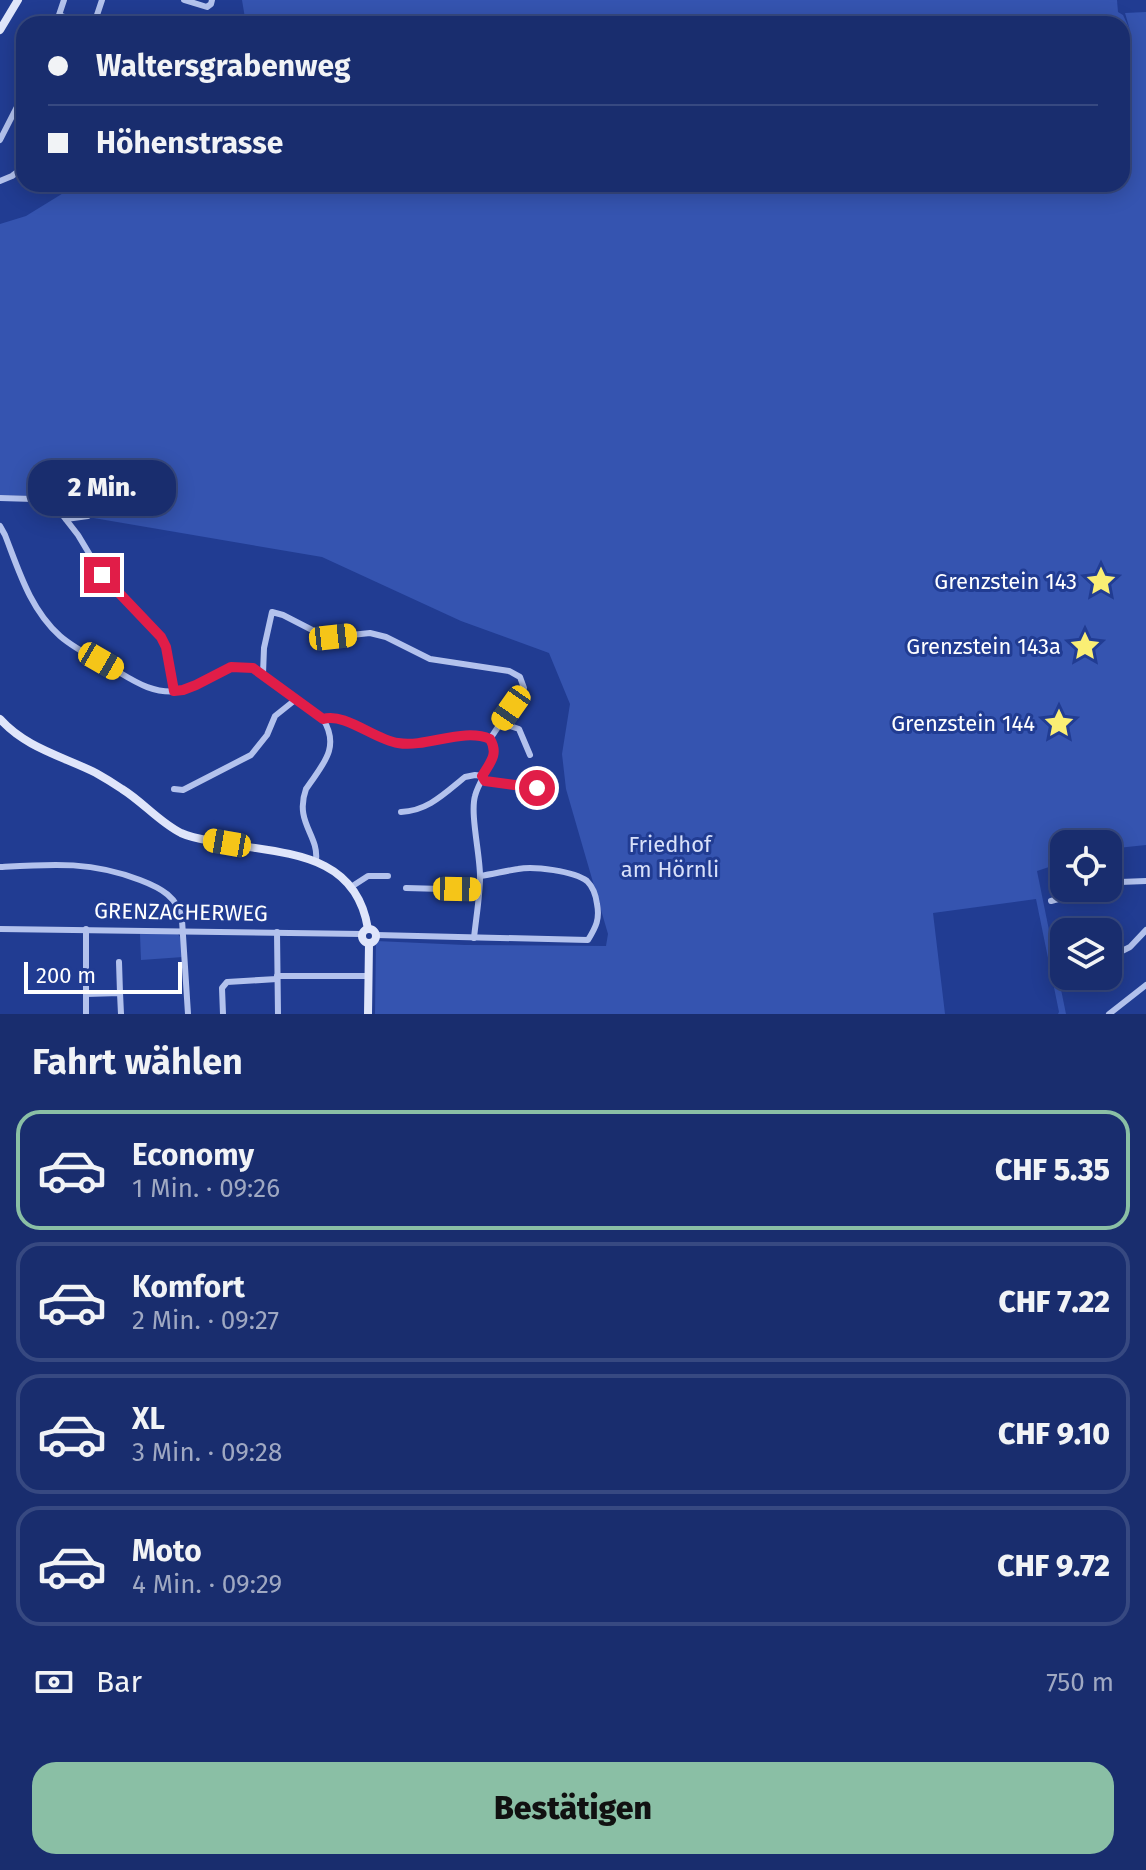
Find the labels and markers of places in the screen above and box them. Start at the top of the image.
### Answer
place icon: Grenzstein 143 [1084,564,1118,598]
place label: Grenzstein 143 [934,568,1077,595]
place icon: Grenzstein 143a [1068,629,1102,663]
place label: Grenzstein 143a [906,633,1061,660]
place icon: Grenzstein 144 [1042,706,1076,740]
place label: Grenzstein 144 [891,710,1035,737]

